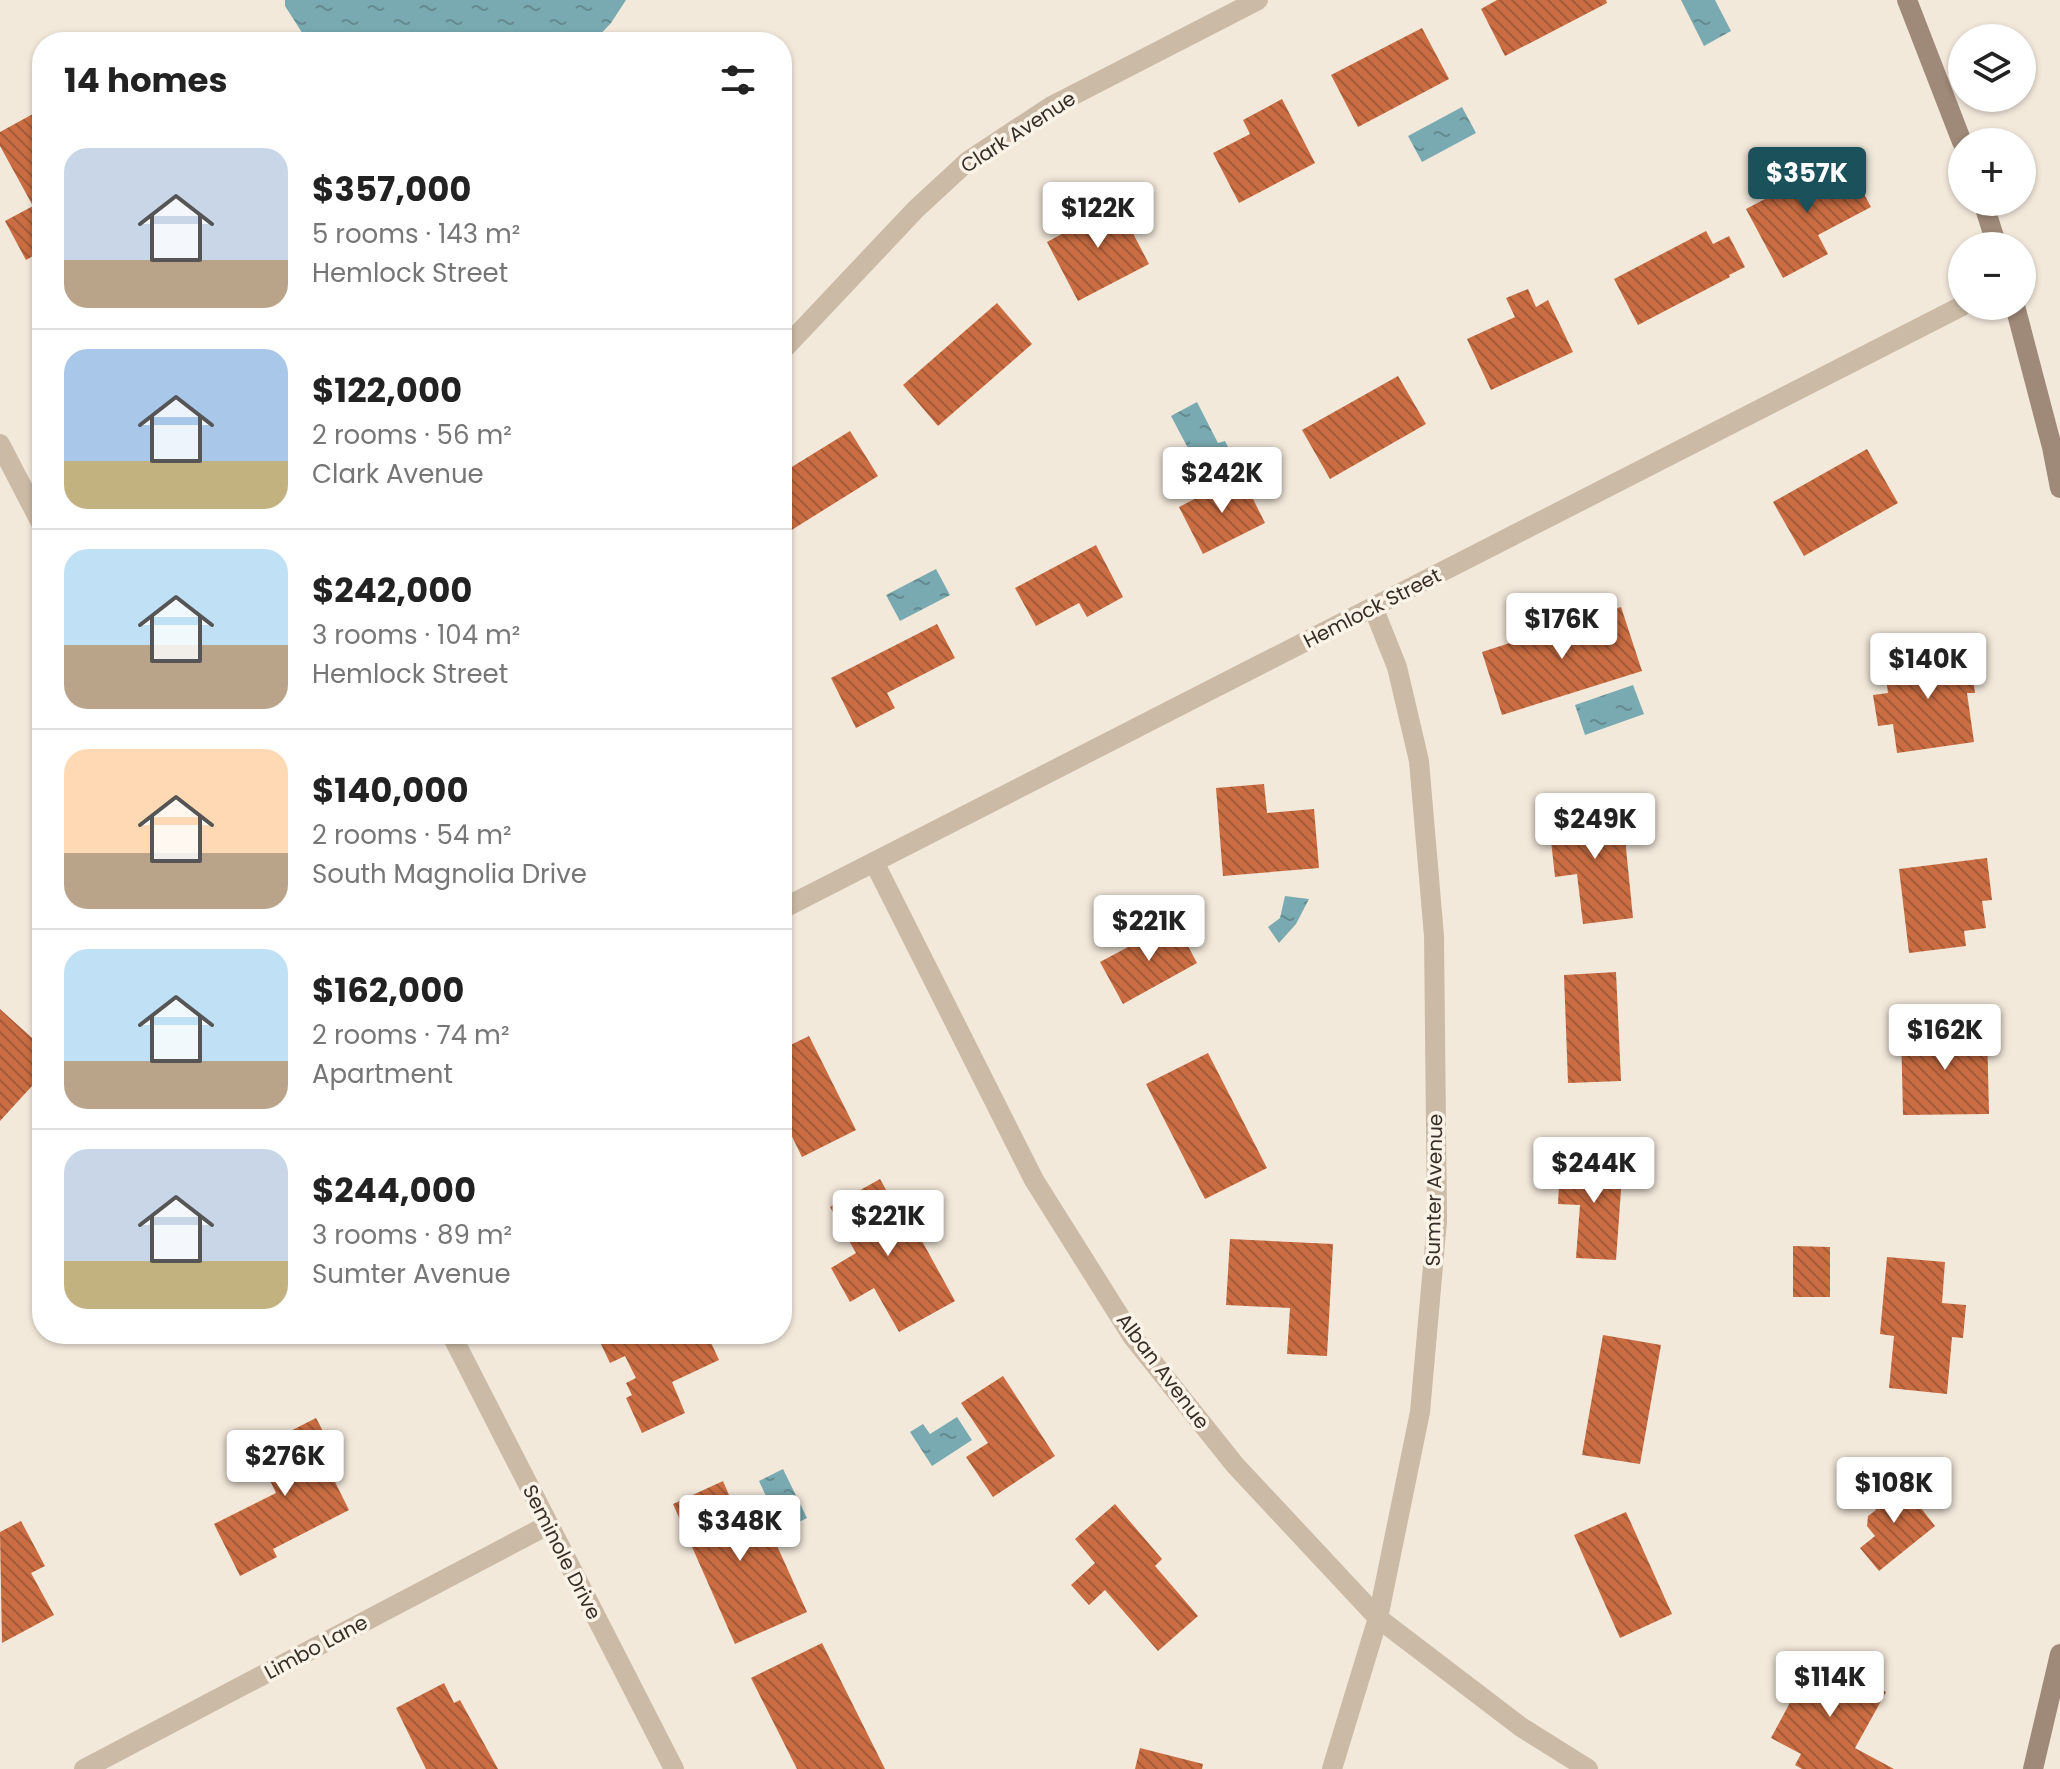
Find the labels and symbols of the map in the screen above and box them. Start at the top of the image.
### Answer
street label: Clark Avenue [955,84,1081,180]
pin: $357K [1751,147,1863,215]
pin: $122K [1042,182,1154,250]
pin: $242K [1166,447,1278,515]
street label: Hemlock Street [1298,561,1446,655]
pin: $176K [1506,593,1618,661]
pin: $140K [1872,633,1984,701]
pin: $249K [1539,793,1651,861]
pin: $221K [1093,895,1205,963]
pin: $162K [1889,1004,2001,1072]
street label: Sumter Avenue [1419,1113,1449,1267]
pin: $244K [1538,1137,1650,1205]
pin: $221K [832,1190,944,1258]
street label: Alban Avenue [1110,1307,1216,1435]
pin: $276K [229,1430,341,1498]
pin: $108K [1838,1457,1950,1525]
street label: Seminole Drive [516,1480,608,1624]
pin: $348K [684,1495,796,1563]
street label: Limbo Lane [259,1608,373,1686]
pin: $114K [1774,1651,1886,1719]

